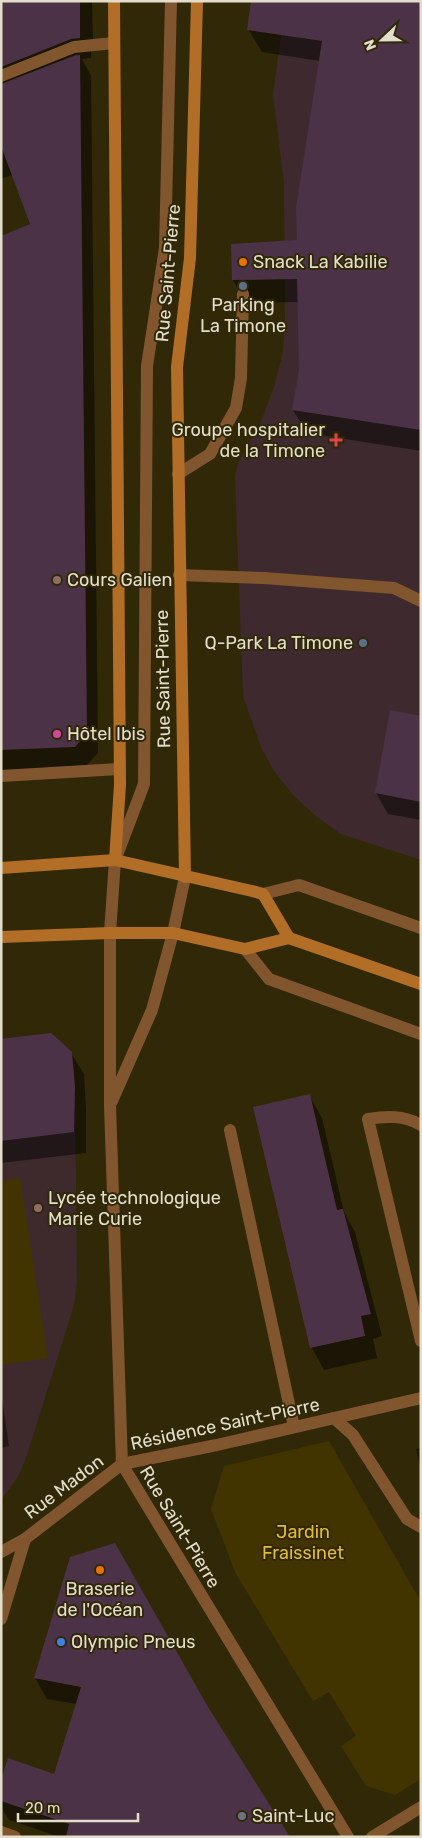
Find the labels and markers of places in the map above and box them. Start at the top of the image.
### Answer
place label: Snack La Kabilie [253,251,387,273]
marker: Snack La Kabilie [237,256,249,268]
marker: Parking La Timone [237,280,249,292]
place label: Parking La Timone [200,294,286,337]
place label: Groupe hospitalier de la Timone [172,419,325,462]
marker: Groupe hospitalier de la Timone [329,433,343,447]
place label: Cours Galien [67,569,173,591]
marker: Cours Galien [51,574,63,586]
place label: Q-Park La Timone [204,632,353,654]
marker: Q-Park La Timone [357,637,369,649]
place label: Hôtel Ibis [67,723,145,745]
marker: Hôtel Ibis [51,728,63,740]
place label: Lycée technologique Marie Curie [48,1187,221,1230]
marker: Lycée technologique Marie Curie [32,1202,44,1214]
marker: Braserie de l'Océan [94,1564,106,1576]
place label: Braserie de l'Océan [57,1578,143,1621]
place label: Olympic Pneus [71,1631,196,1653]
marker: Olympic Pneus [55,1636,67,1648]
place label: Saint-Luc [252,1805,334,1827]
marker: Saint-Luc [236,1810,248,1822]

